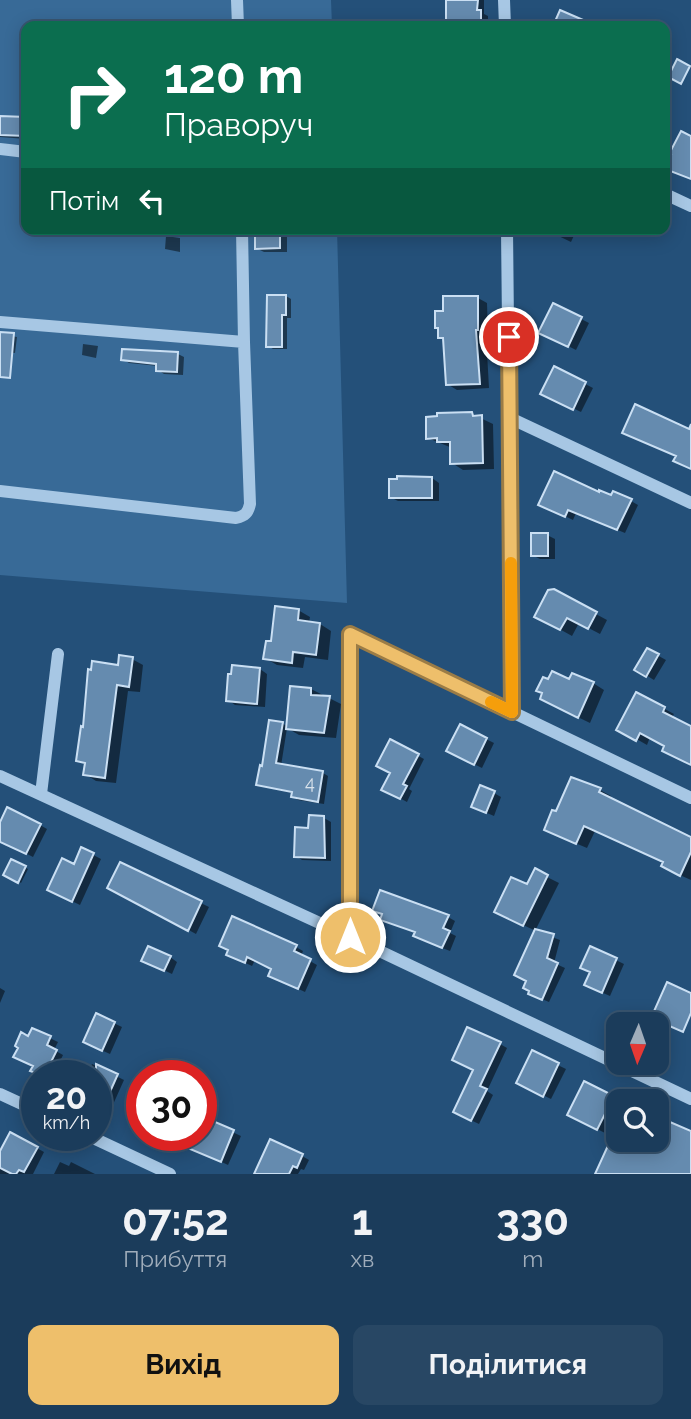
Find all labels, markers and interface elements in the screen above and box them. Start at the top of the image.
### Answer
text: 120 m [164,47,303,104]
icon: right [49,49,140,140]
text: Праворуч [164,106,313,143]
icon: left [133,182,171,220]
text: Потім [49,186,119,216]
pin [479,307,539,367]
icon: arrive [490,318,528,356]
house number: 4 [305,772,315,793]
position arrow [313,900,387,974]
north arrow [606,1012,668,1074]
map controls [606,1012,669,1152]
speed limit sign: 30 [126,1060,217,1151]
text: 20 [46,1076,87,1117]
button: search [606,1089,669,1152]
text: km/h [43,1112,90,1133]
text: 07:52 [122,1196,229,1245]
text: 1 [352,1196,373,1245]
text: 330 [496,1196,569,1245]
text: Прибуття [123,1245,227,1272]
text: хв [351,1245,374,1272]
text: m [522,1245,543,1272]
button: Вихід [28,1325,339,1405]
button: Поділитися [353,1325,663,1405]

